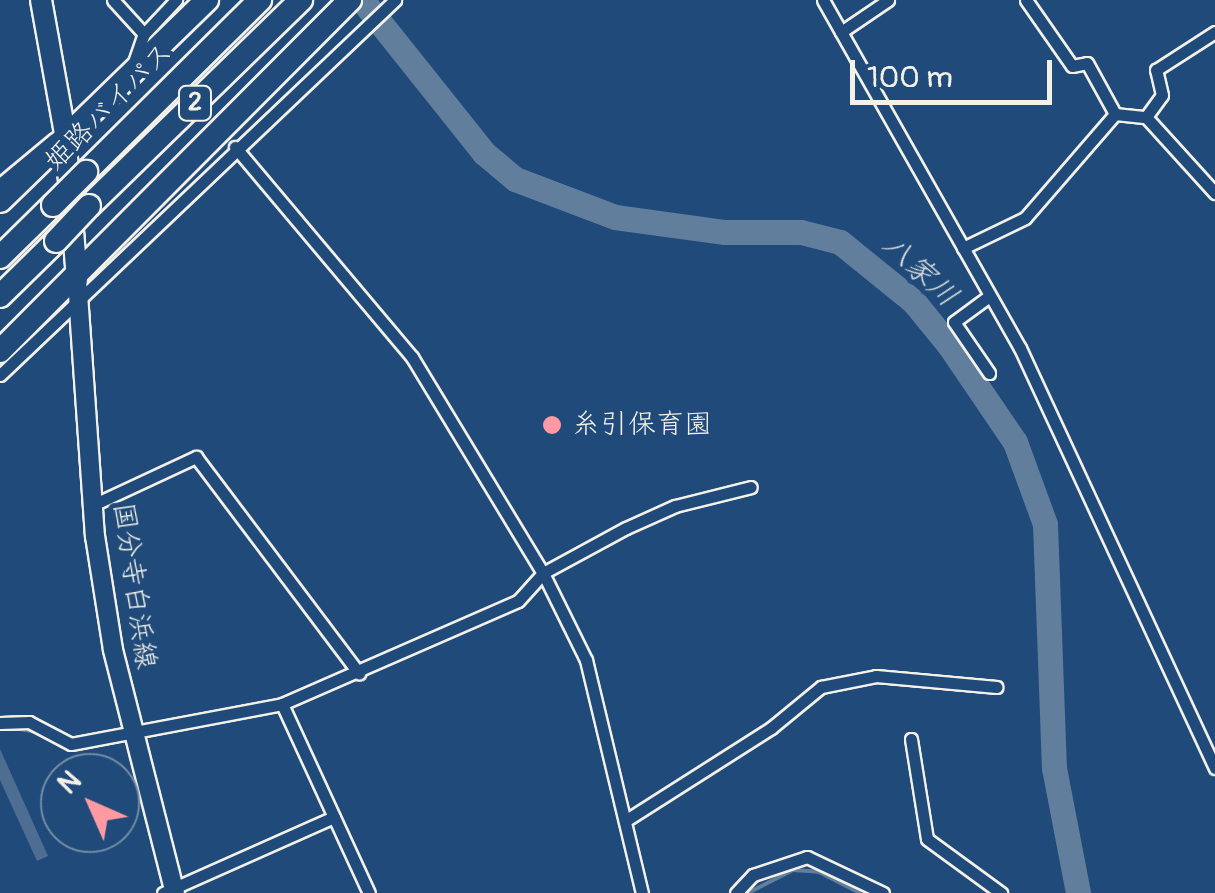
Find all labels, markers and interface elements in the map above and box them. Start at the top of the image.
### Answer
street label: 姫路バイパス [38,36,180,178]
scale bar [855,40,1058,102]
text: 100 m [867,59,953,96]
road number: 2 [178,83,212,123]
water label: 八家川 [875,227,965,315]
place label: 糸引保育園 [572,408,712,442]
marker: 糸引保育園 [541,414,563,436]
street label: 国分寺白浜線 [106,500,162,672]
north arrow [40,753,140,853]
text: N [51,764,89,802]

